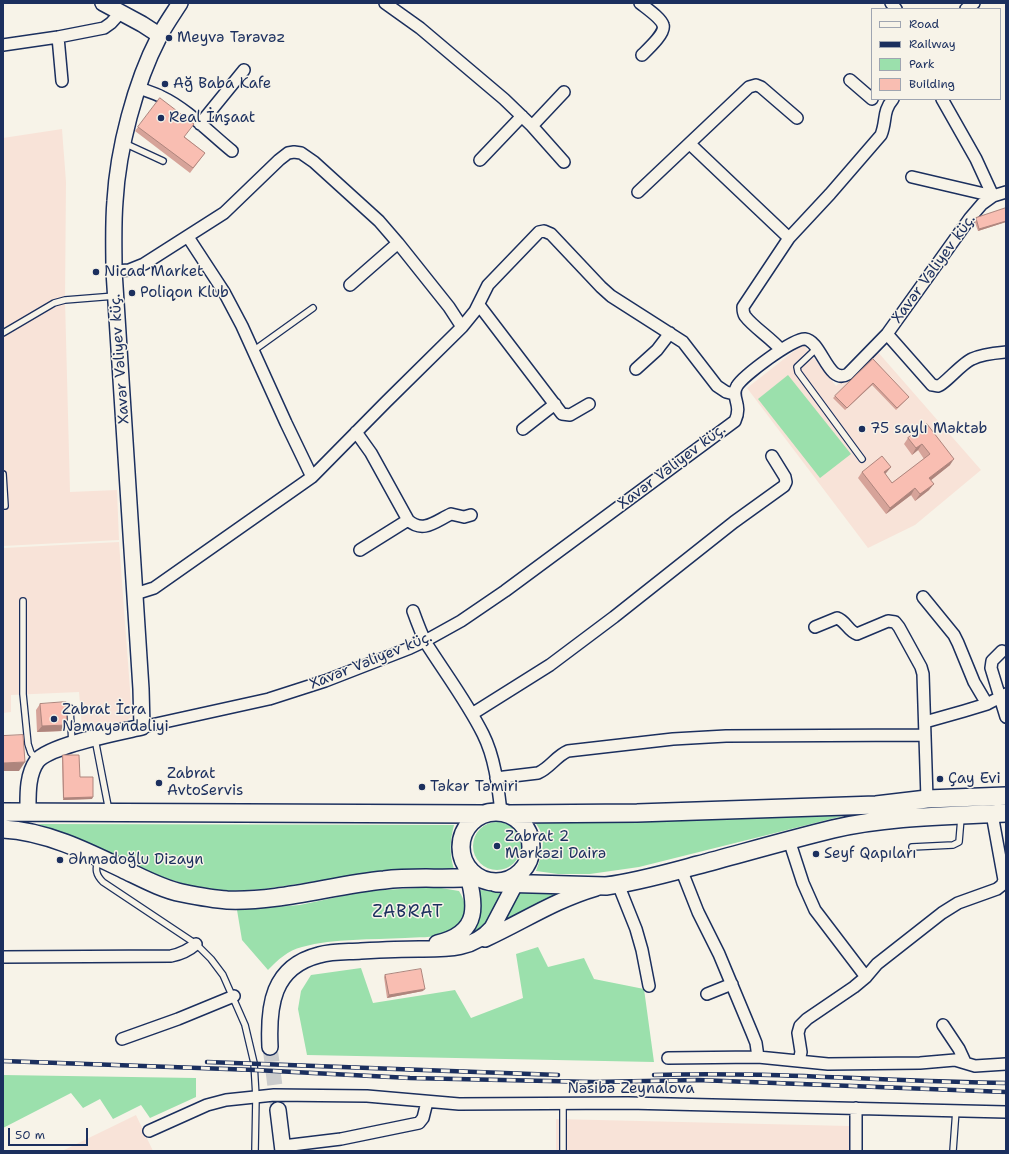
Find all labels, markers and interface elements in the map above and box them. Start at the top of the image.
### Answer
legend [871,8,1001,100]
text: Road [909,16,939,32]
place label: Meyvə Tərəvəz [177,29,285,47]
marker: Meyvə Tərəvəz [164,33,174,43]
text: Railway [909,36,956,52]
text: Park [909,56,935,72]
place label: Ağ Baba Kafe [173,75,271,93]
text: Building [909,76,955,92]
marker: Ağ Baba Kafe [160,79,170,89]
place label: Real İnşaat [169,109,255,127]
marker: Real İnşaat [156,113,166,123]
street label: Xavər Vəliyev küç. [888,211,980,327]
place label: Nicad Market [104,263,204,281]
marker: Nicad Market [91,267,101,277]
place label: Poliqon Klub [140,284,229,302]
marker: Poliqon Klub [127,288,137,298]
street label: Xavər Vəliyev küç. [106,293,134,425]
place label: 75 saylı Məktəb [870,420,987,438]
street label: Xavər Vəliyev küç. [614,421,730,513]
marker: 75 saylı Məktəb [857,424,867,434]
street label: Xavər Vəliyev küç. [307,628,435,694]
place label: Zabrat İcra Nəmayəndəliyi [62,701,169,736]
marker: Zabrat İcra Nəmayəndəliyi [49,714,59,724]
place label: Zabrat AvtoServis [167,765,243,800]
place label: Çay Evi [948,770,1001,788]
marker: Çay Evi [935,774,945,784]
marker: Zabrat AvtoServis [154,778,164,788]
place label: Təkər Təmiri [430,778,518,796]
marker: Təkər Təmiri [417,782,427,792]
place label: Zabrat 2 Mərkəzi Dairə [505,828,606,863]
marker: Zabrat 2 Mərkəzi Dairə [492,841,502,851]
place label: Seyf Qapıları [824,845,917,863]
marker: Seyf Qapıları [811,849,821,859]
place label: Əhmədoğlu Dizayn [68,851,203,869]
marker: Əhmədoğlu Dizayn [55,855,65,865]
district label: ZABRAT [372,903,444,923]
street label: Nəsibə Zeynalova [567,1080,695,1098]
scale bar [10,1120,90,1146]
text: 50 m [15,1127,45,1143]

